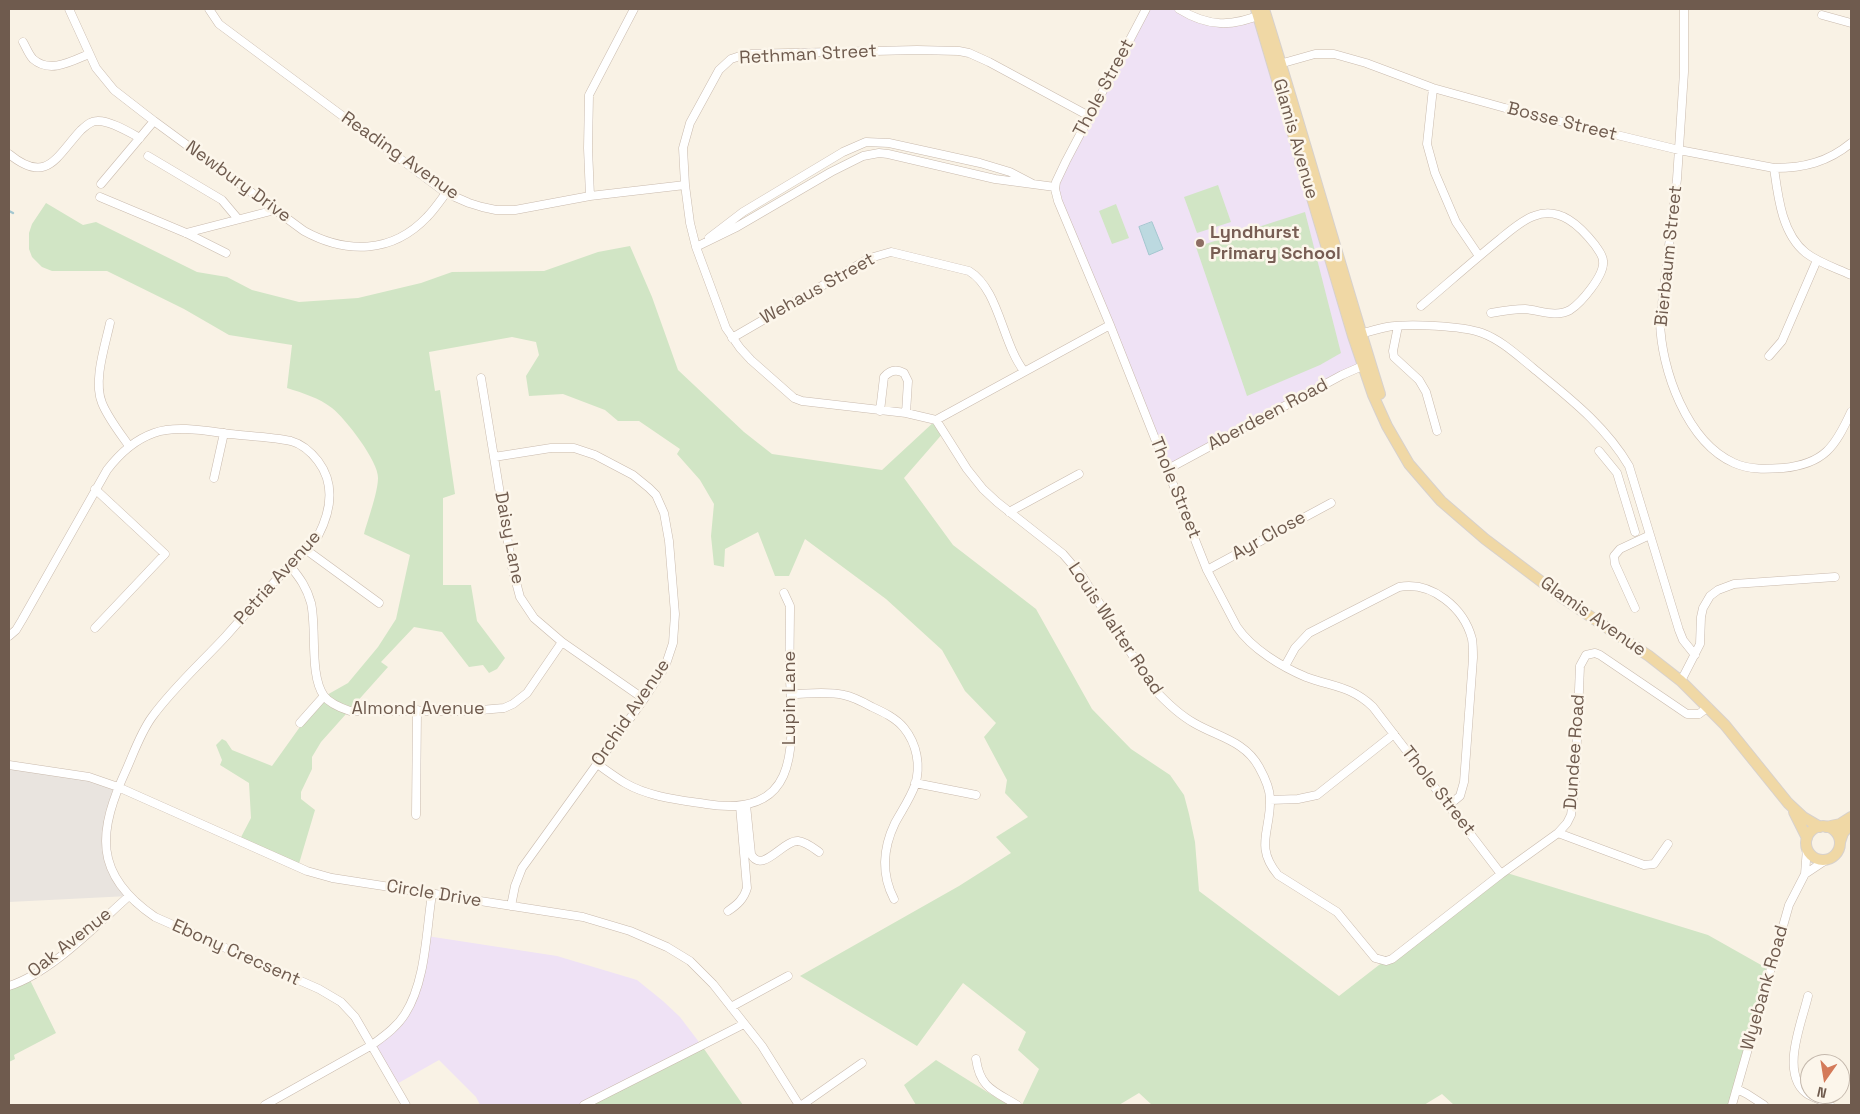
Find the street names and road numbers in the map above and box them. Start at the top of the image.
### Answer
street label: Thole Street [1069,35,1139,141]
street label: Rethman Street [739,41,877,69]
street label: Glamis Avenue [1267,76,1323,202]
street label: Bosse Street [1505,98,1619,146]
street label: Reading Avenue [337,107,463,205]
street label: Newbury Drive [181,137,295,227]
street label: Bierbaum Street [1651,184,1687,328]
street label: Wehaus Street [757,249,879,329]
street label: Aberdeen Road [1204,374,1332,456]
street label: Thole Street [1145,434,1205,542]
street label: Daisy Lane [489,490,529,586]
street label: Ayr Close [1228,507,1310,565]
street label: Petria Avenue [230,527,326,629]
street label: Louis Walter Road [1063,559,1167,699]
street label: Glamis Avenue [1536,573,1650,661]
street label: Lupin Lane [779,651,801,745]
street label: Orchid Avenue [587,655,675,771]
street label: Dundee Road [1560,694,1590,810]
street label: Almond Avenue [351,698,485,720]
street label: Thole Street [1396,742,1480,840]
street label: Circle Drive [385,876,483,912]
street label: Oak Avenue [24,904,116,982]
street label: Ebony Crecsent [169,915,303,991]
street label: Wyebank Road [1737,923,1793,1053]

